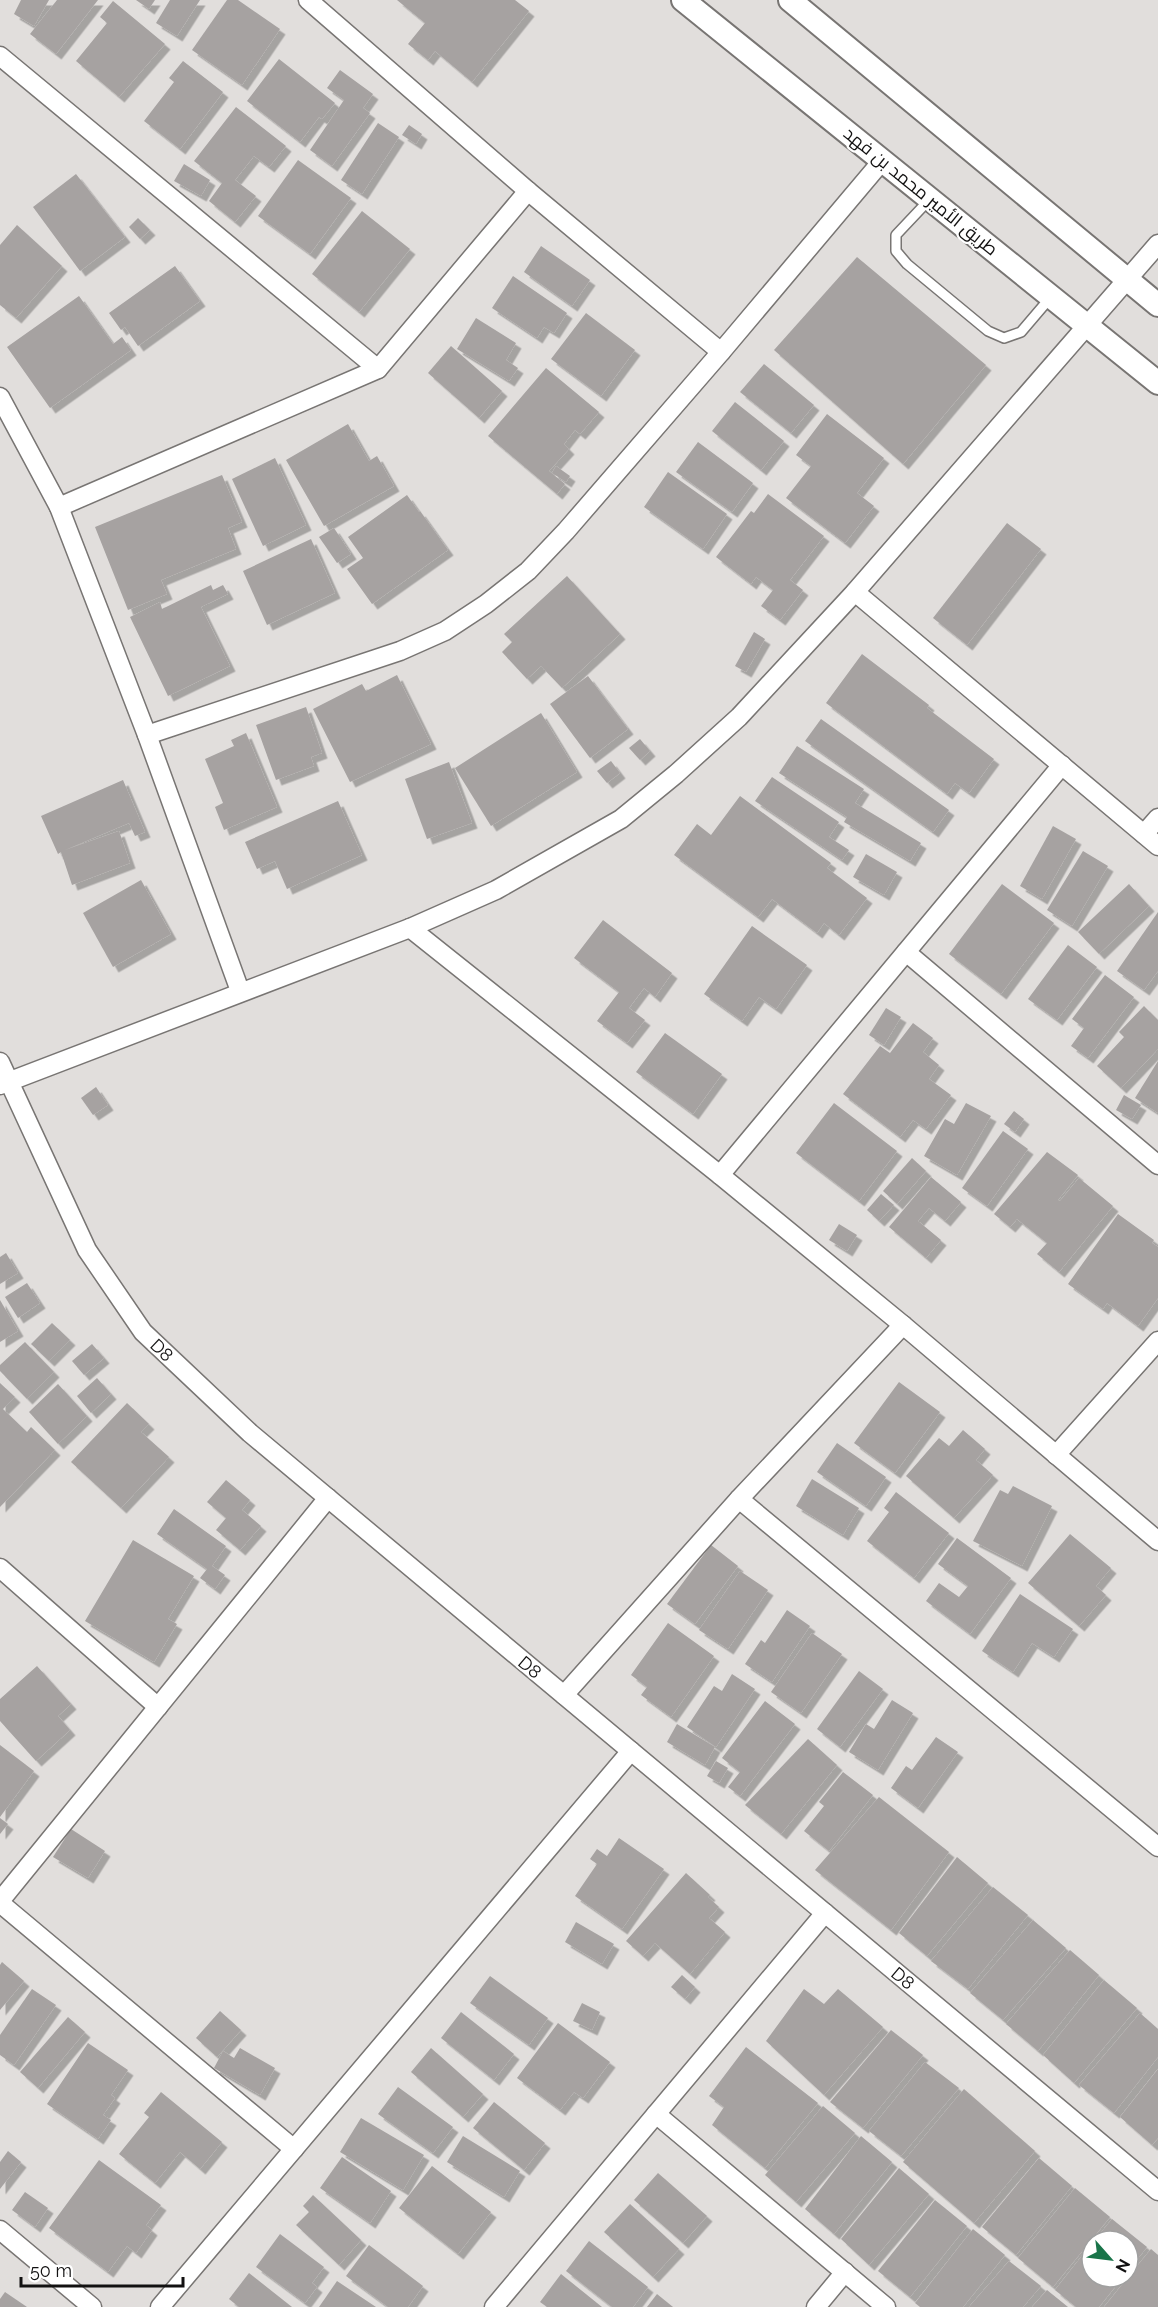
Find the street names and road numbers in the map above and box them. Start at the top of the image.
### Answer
street label: طريق الأمير محمد بن فهد [838,122,1002,261]
street label: D8 [146,1334,178,1366]
street label: D8 [514,1651,546,1683]
street label: D8 [887,1962,919,1994]

